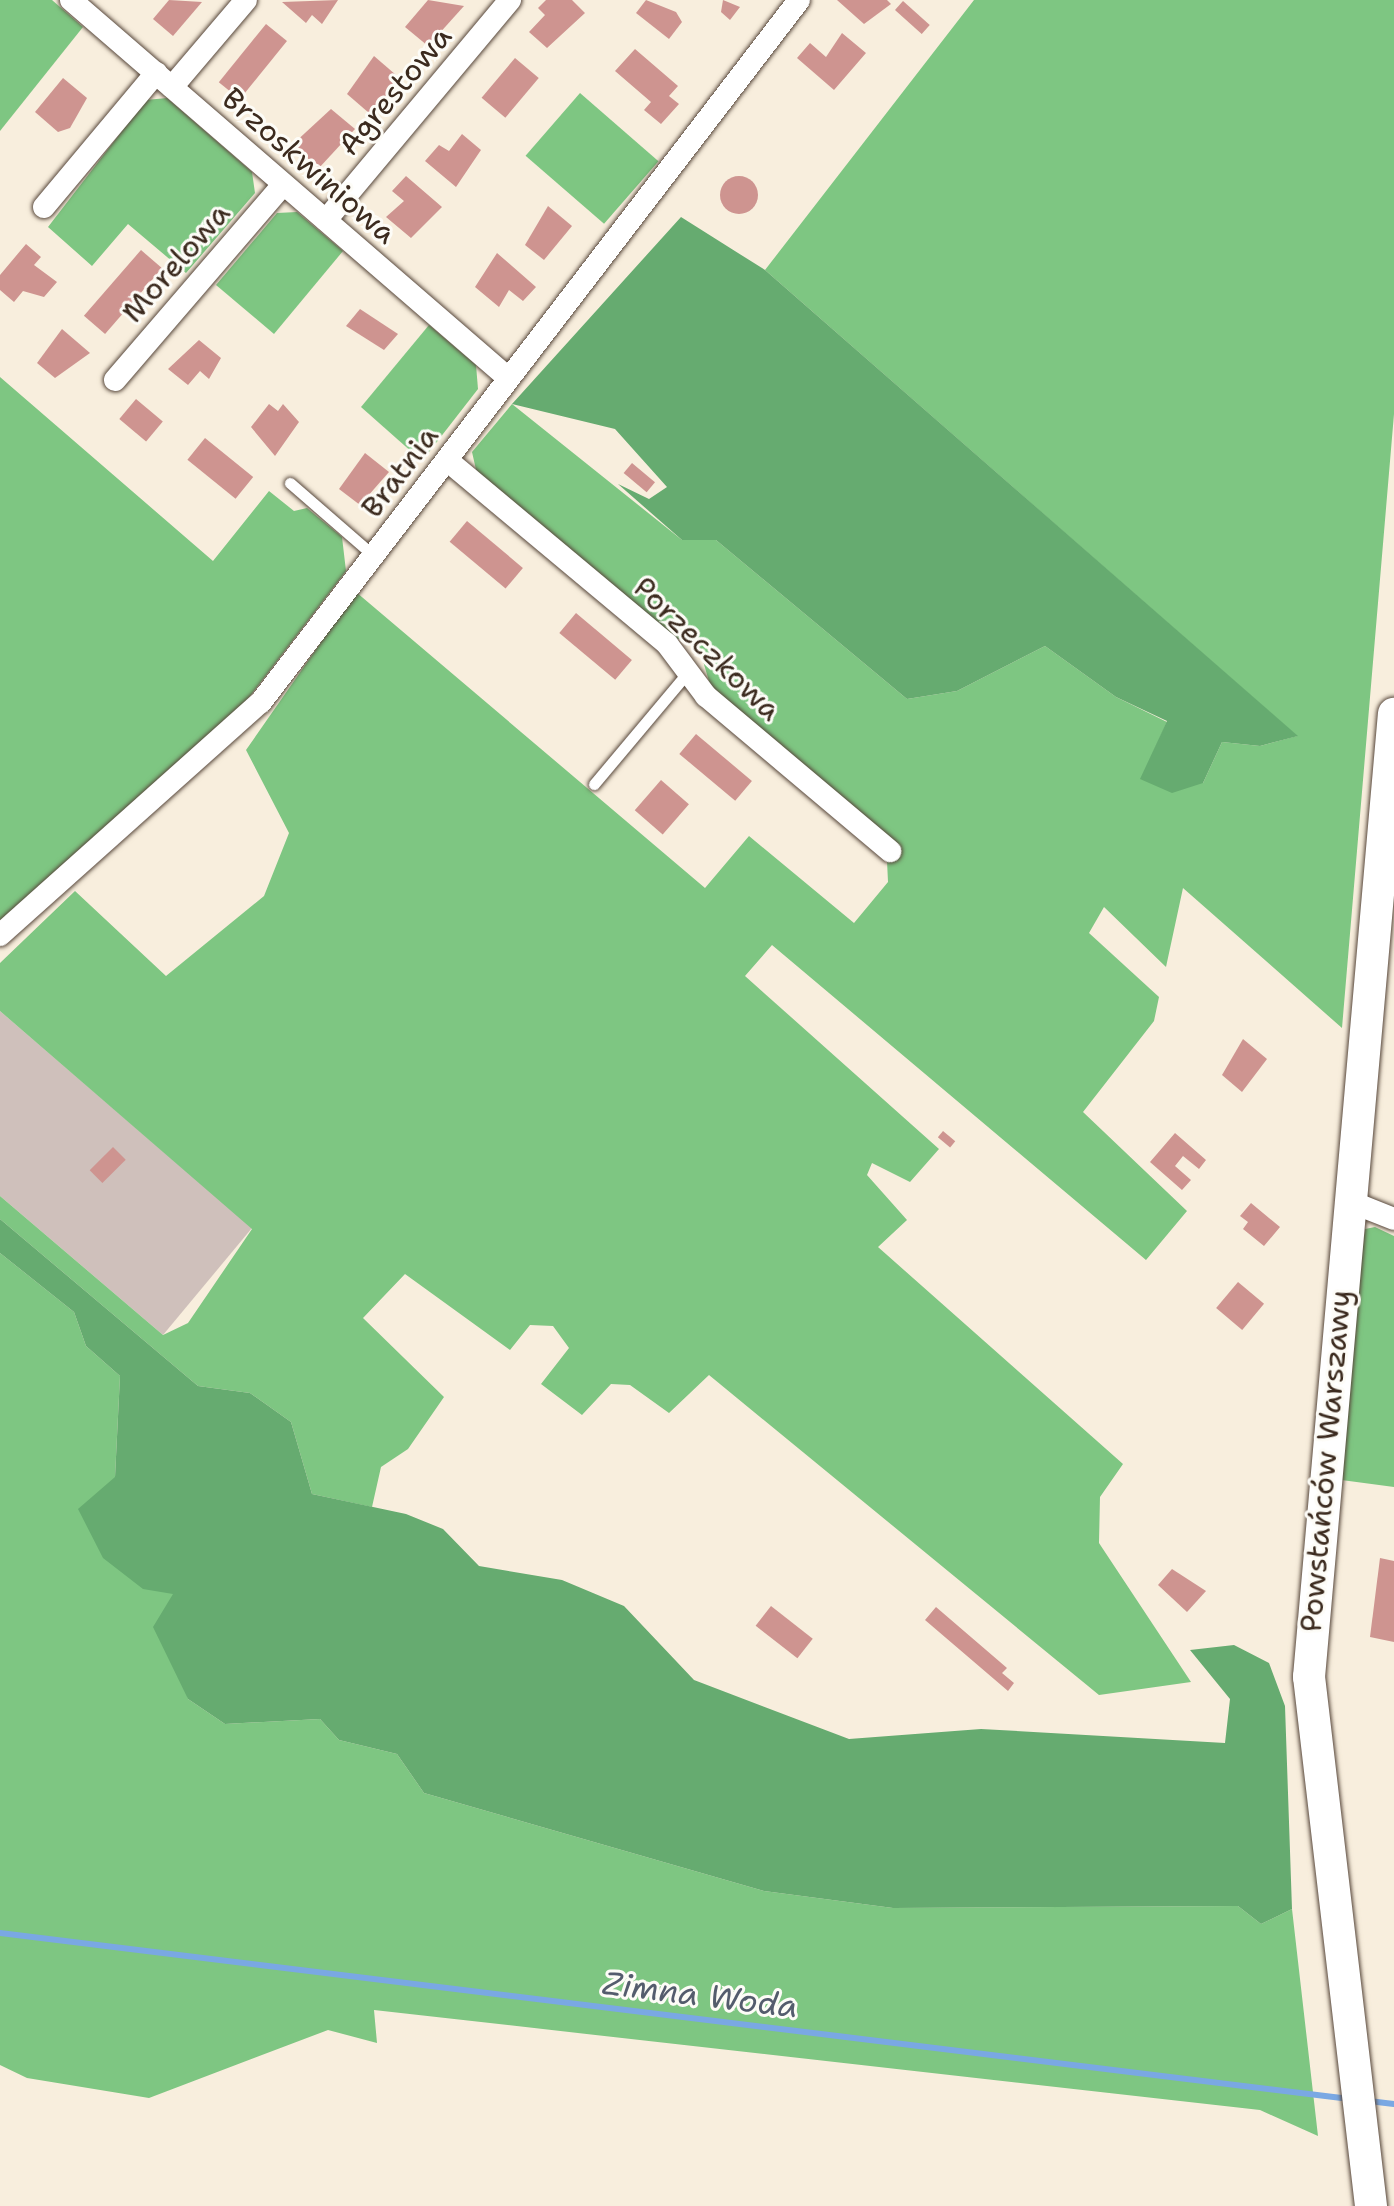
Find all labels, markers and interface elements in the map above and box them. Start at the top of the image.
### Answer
street label: Agrestowa [331,19,459,163]
street label: Brzoskwiniowa [215,81,403,251]
street label: Morelowa [114,196,238,330]
street label: Bratnia [354,419,446,525]
street label: Porzeczkowa [626,570,788,728]
street label: Powstańców Warszawy [1293,1288,1359,1634]
water label: Zimna Woda [600,1964,800,2026]

